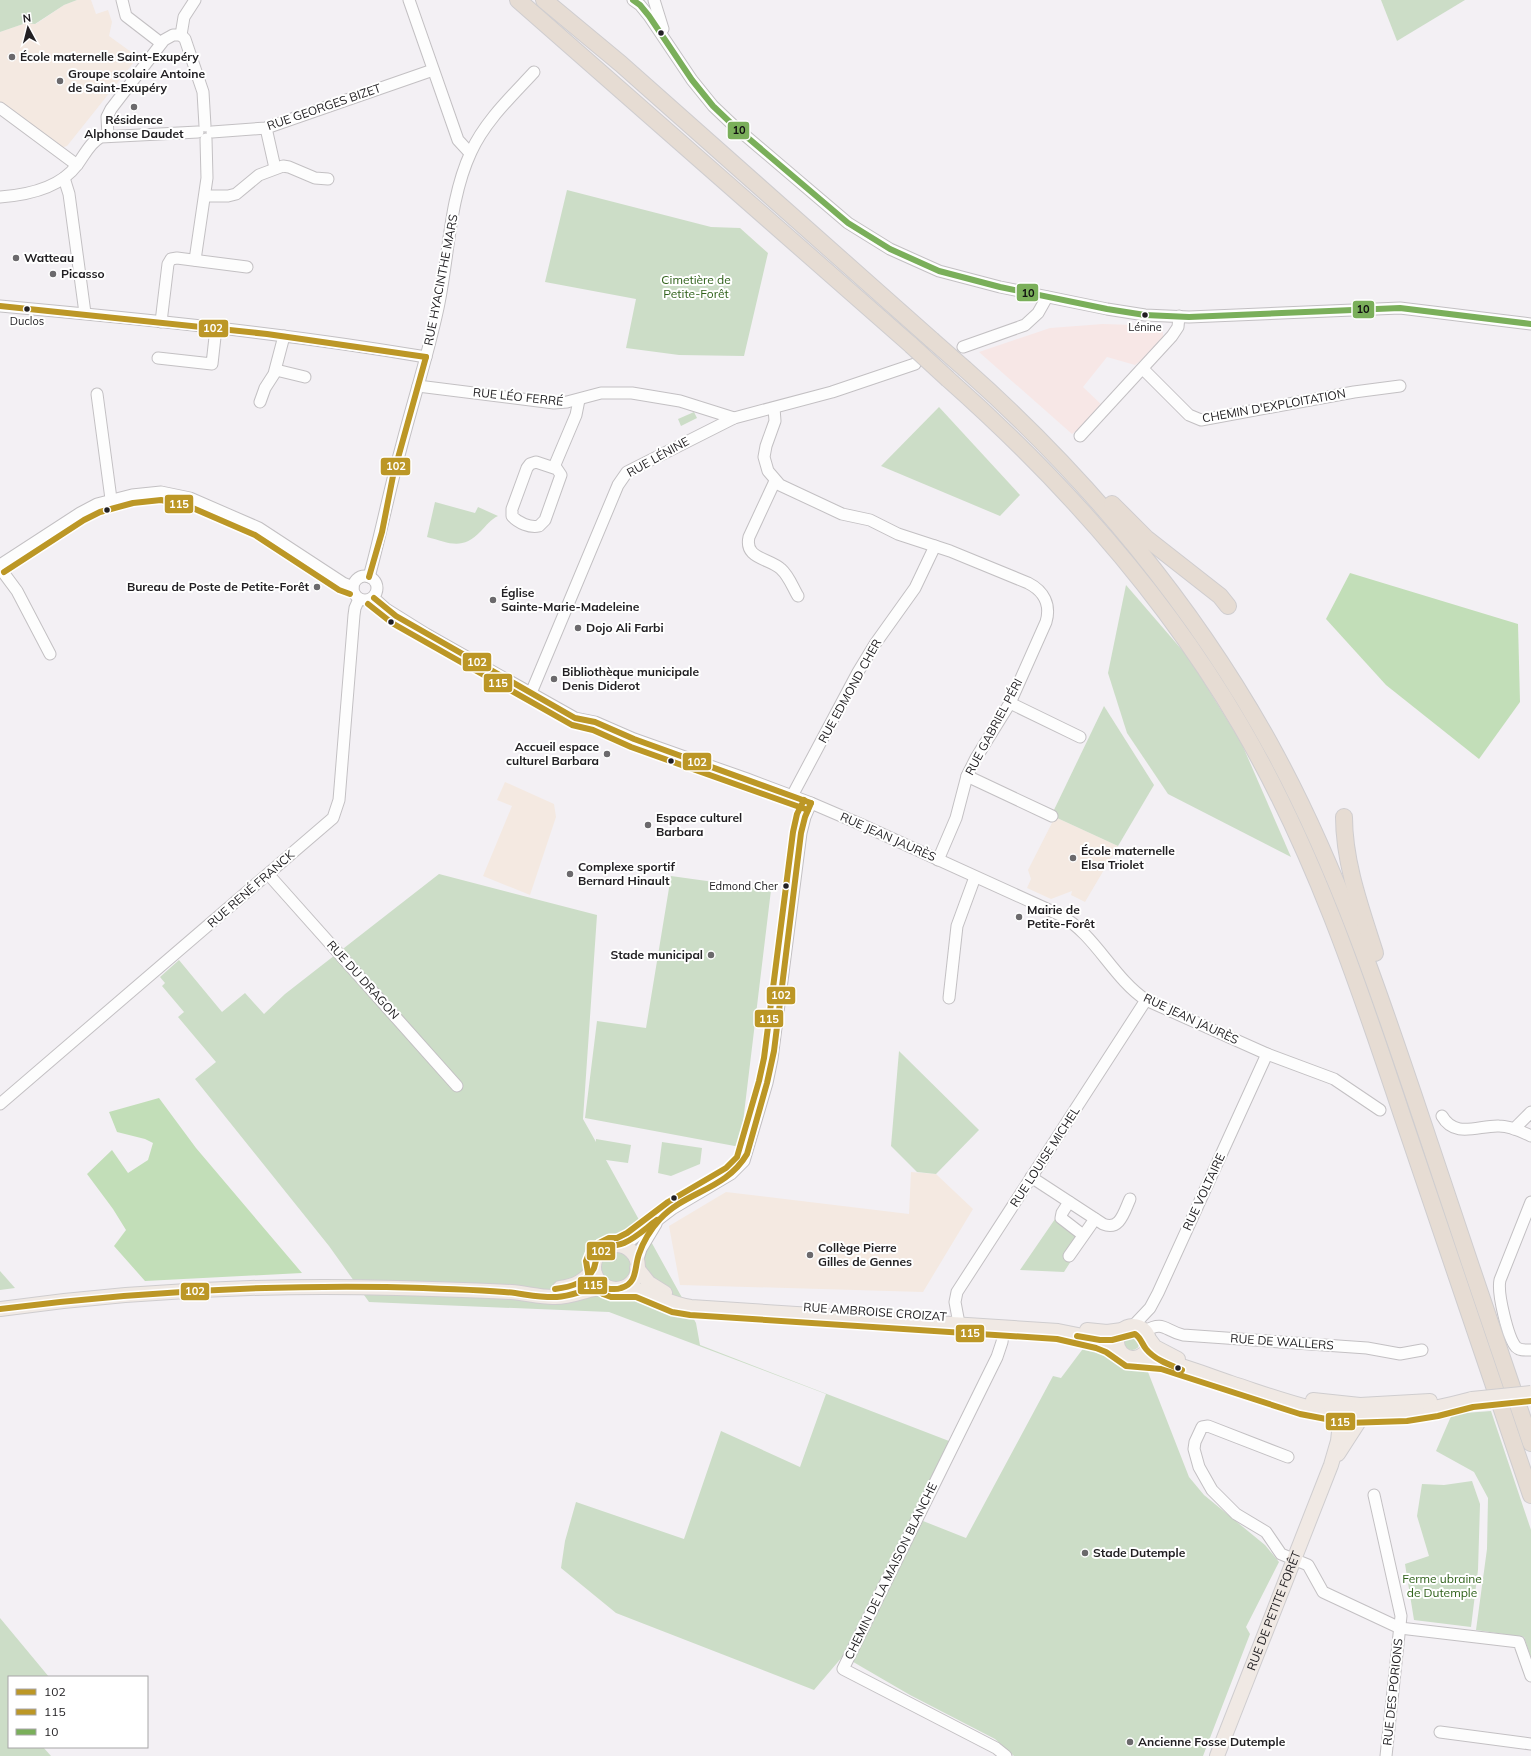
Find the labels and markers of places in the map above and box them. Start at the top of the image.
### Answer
unlabelled marker [656,28,666,38]
place label: École maternelle Saint-Exupéry [20,49,199,64]
marker: École maternelle Saint-Exupéry [7,52,17,62]
place label: Groupe scolaire Antoine de Saint-Exupéry [68,66,205,95]
marker: Groupe scolaire Antoine de Saint-Exupéry [55,76,65,86]
marker: Résidence Alphonse Daudet [129,102,139,112]
place label: Résidence Alphonse Daudet [84,112,184,141]
place label: Watteau [24,250,74,265]
marker: Watteau [11,253,21,263]
place label: Picasso [61,266,105,281]
marker: Picasso [48,269,58,279]
marker: Duclos [22,304,32,314]
marker: Lénine [1140,310,1150,320]
place label: Duclos [10,314,44,328]
place label: Lénine [1128,320,1162,334]
unlabelled marker [102,505,112,515]
place label: Bureau de Poste de Petite-Forêt [127,579,309,594]
marker: Bureau de Poste de Petite-Forêt [312,582,322,592]
place label: Église Sainte-Marie-Madeleine [501,585,640,614]
marker: Église Sainte-Marie-Madeleine [488,595,498,605]
unlabelled marker [386,617,396,627]
place label: Dojo Ali Farbi [586,620,664,635]
marker: Dojo Ali Farbi [573,623,583,633]
place label: Bibliothèque municipale Denis Diderot [562,664,699,693]
marker: Bibliothèque municipale Denis Diderot [549,674,559,684]
place label: Accueil espace culturel Barbara [506,739,599,768]
marker: Accueil espace culturel Barbara [602,749,612,759]
unlabelled marker [666,756,676,766]
place label: Espace culturel Barbara [656,810,742,839]
marker: Espace culturel Barbara [643,820,653,830]
place label: École maternelle Elsa Triolet [1081,843,1175,872]
marker: École maternelle Elsa Triolet [1068,853,1078,863]
place label: Complexe sportif Bernard Hinault [578,859,675,888]
marker: Complexe sportif Bernard Hinault [565,869,575,879]
place label: Edmond Cher [709,879,778,893]
marker: Edmond Cher [781,881,791,891]
place label: Mairie de Petite-Forêt [1027,902,1095,931]
marker: Mairie de Petite-Forêt [1014,912,1024,922]
place label: Stade municipal [611,947,703,962]
marker: Stade municipal [706,950,716,960]
unlabelled marker [669,1193,679,1203]
place label: Collège Pierre Gilles de Gennes [818,1240,912,1269]
marker: Collège Pierre Gilles de Gennes [805,1250,815,1260]
unlabelled marker [1173,1363,1183,1373]
place label: Stade Dutemple [1093,1545,1186,1560]
marker: Stade Dutemple [1080,1548,1090,1558]
place label: Ancienne Fosse Dutemple [1138,1734,1286,1749]
marker: Ancienne Fosse Dutemple [1125,1737,1135,1747]

